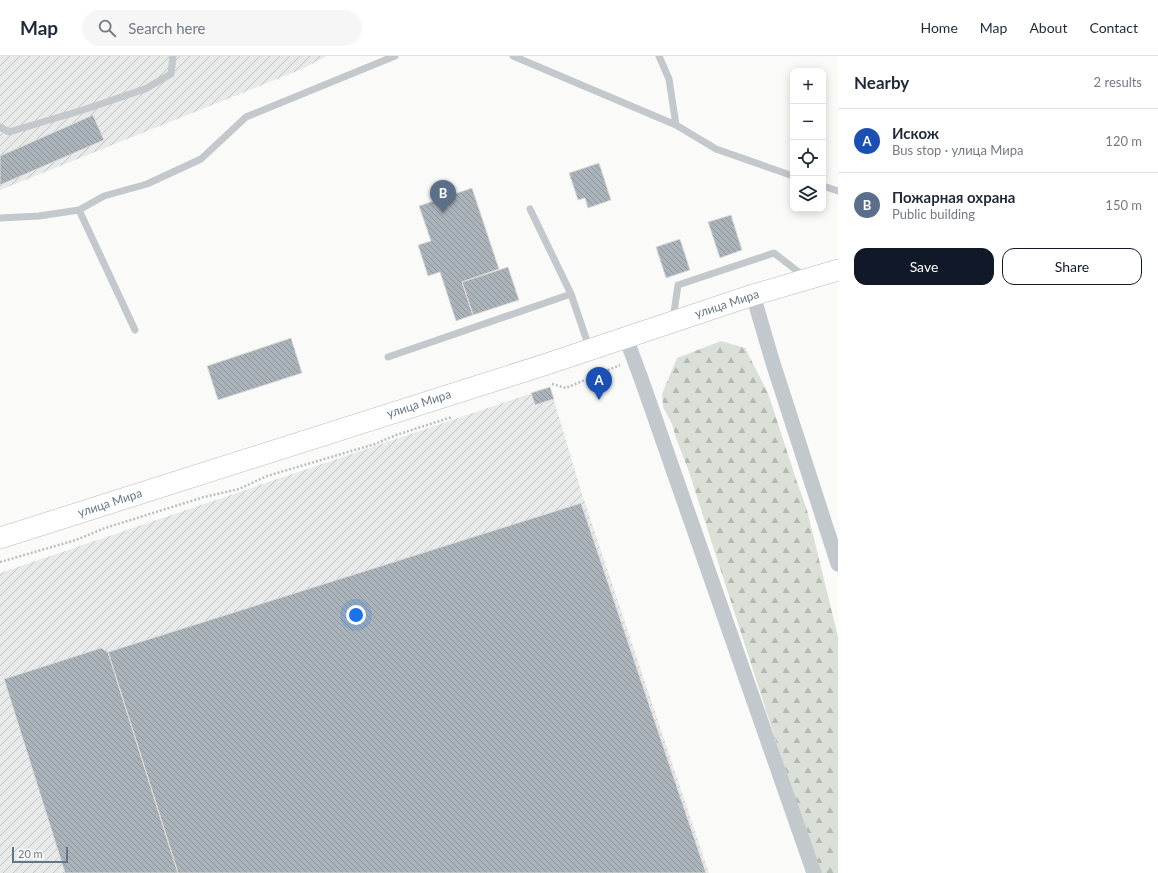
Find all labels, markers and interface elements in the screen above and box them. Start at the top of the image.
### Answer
search box [82,10,362,46]
text: Map [20,16,58,39]
icon: search [96,17,118,39]
text: Search here [128,19,206,37]
text: Home [920,19,958,36]
text: Map [980,19,1007,36]
text: About [1029,19,1067,36]
text: Contact [1089,19,1138,36]
map controls [790,68,826,212]
button: + [790,68,826,104]
text: Nearby [854,72,909,93]
text: 2 results [1094,74,1142,90]
button: − [790,104,826,140]
text: Искож [892,124,939,142]
text: A [862,133,872,149]
text: 120 m [1105,133,1142,149]
button: locate [790,140,826,176]
text: Bus stop · улица Мира [892,142,1023,158]
button: layers [790,176,826,212]
pin: B [430,180,456,213]
text: Пожарная охрана [892,188,1015,206]
text: B [863,197,871,213]
text: 150 m [1105,197,1142,213]
text: Public building [892,206,975,222]
button: Save [854,248,994,285]
button: Share [1002,248,1142,285]
street label: улица Мира [693,286,761,321]
pin: A [586,367,612,400]
street label: улица Мира [385,386,453,421]
street label: улица Мира [76,485,144,520]
your location [346,605,366,625]
scale bar [12,845,68,864]
text: 20 m [18,847,43,860]

